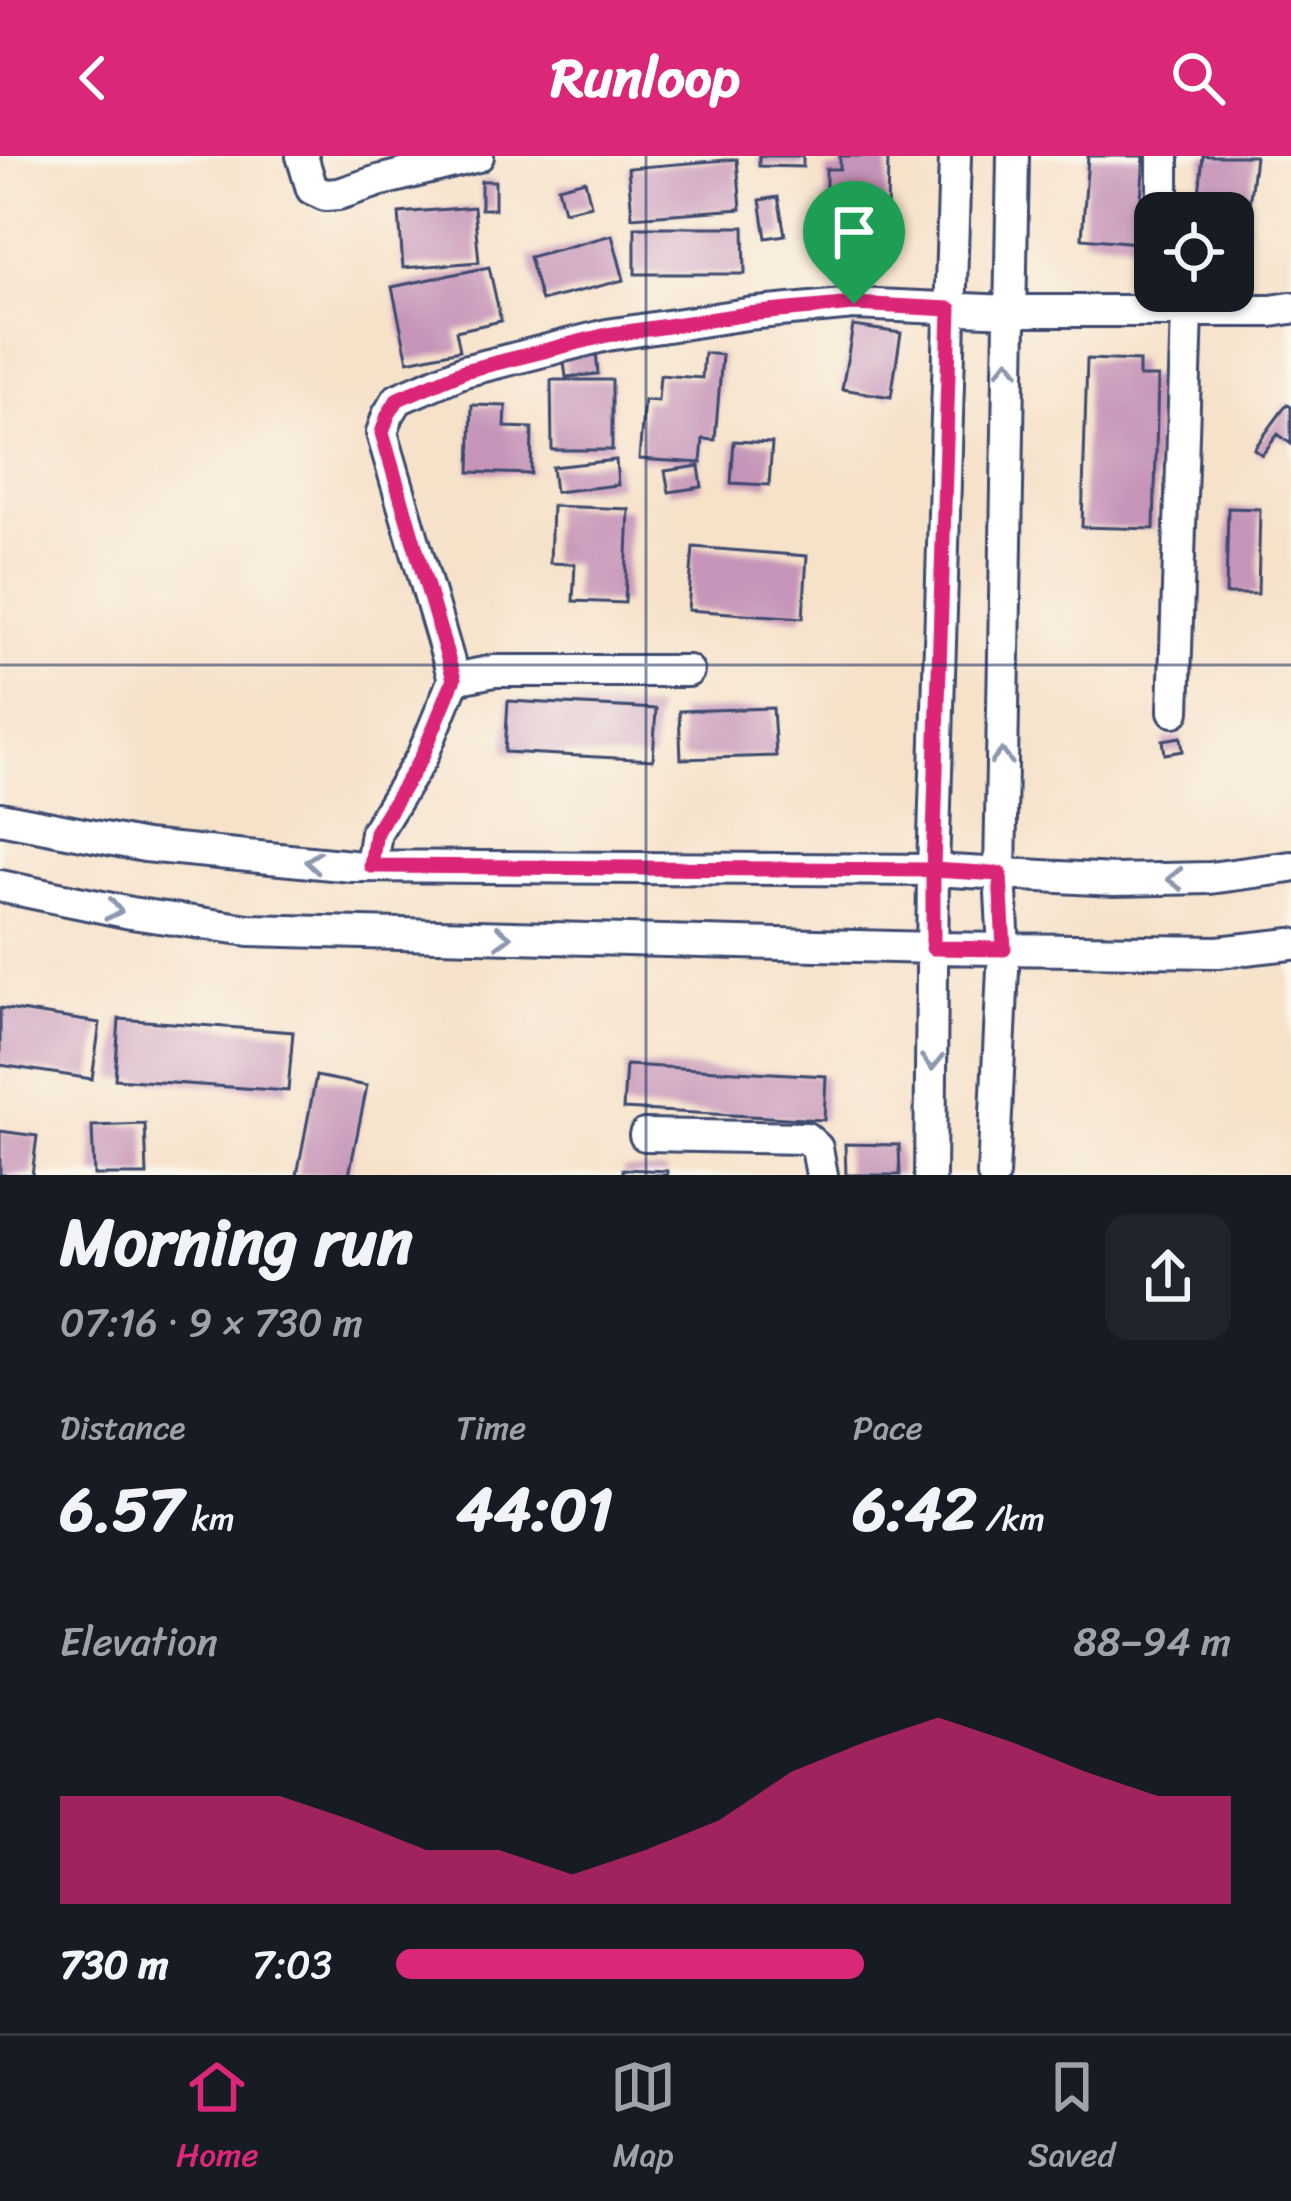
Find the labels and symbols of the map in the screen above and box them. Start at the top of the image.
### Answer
pin [803,181,905,304]
one-way arrow [995,357,1021,376]
one-way arrow [988,747,1014,766]
one-way arrow [303,850,322,875]
one-way arrow [1165,865,1184,891]
one-way arrow [104,896,124,922]
one-way arrow [494,923,513,949]
one-way arrow [919,1053,945,1072]

